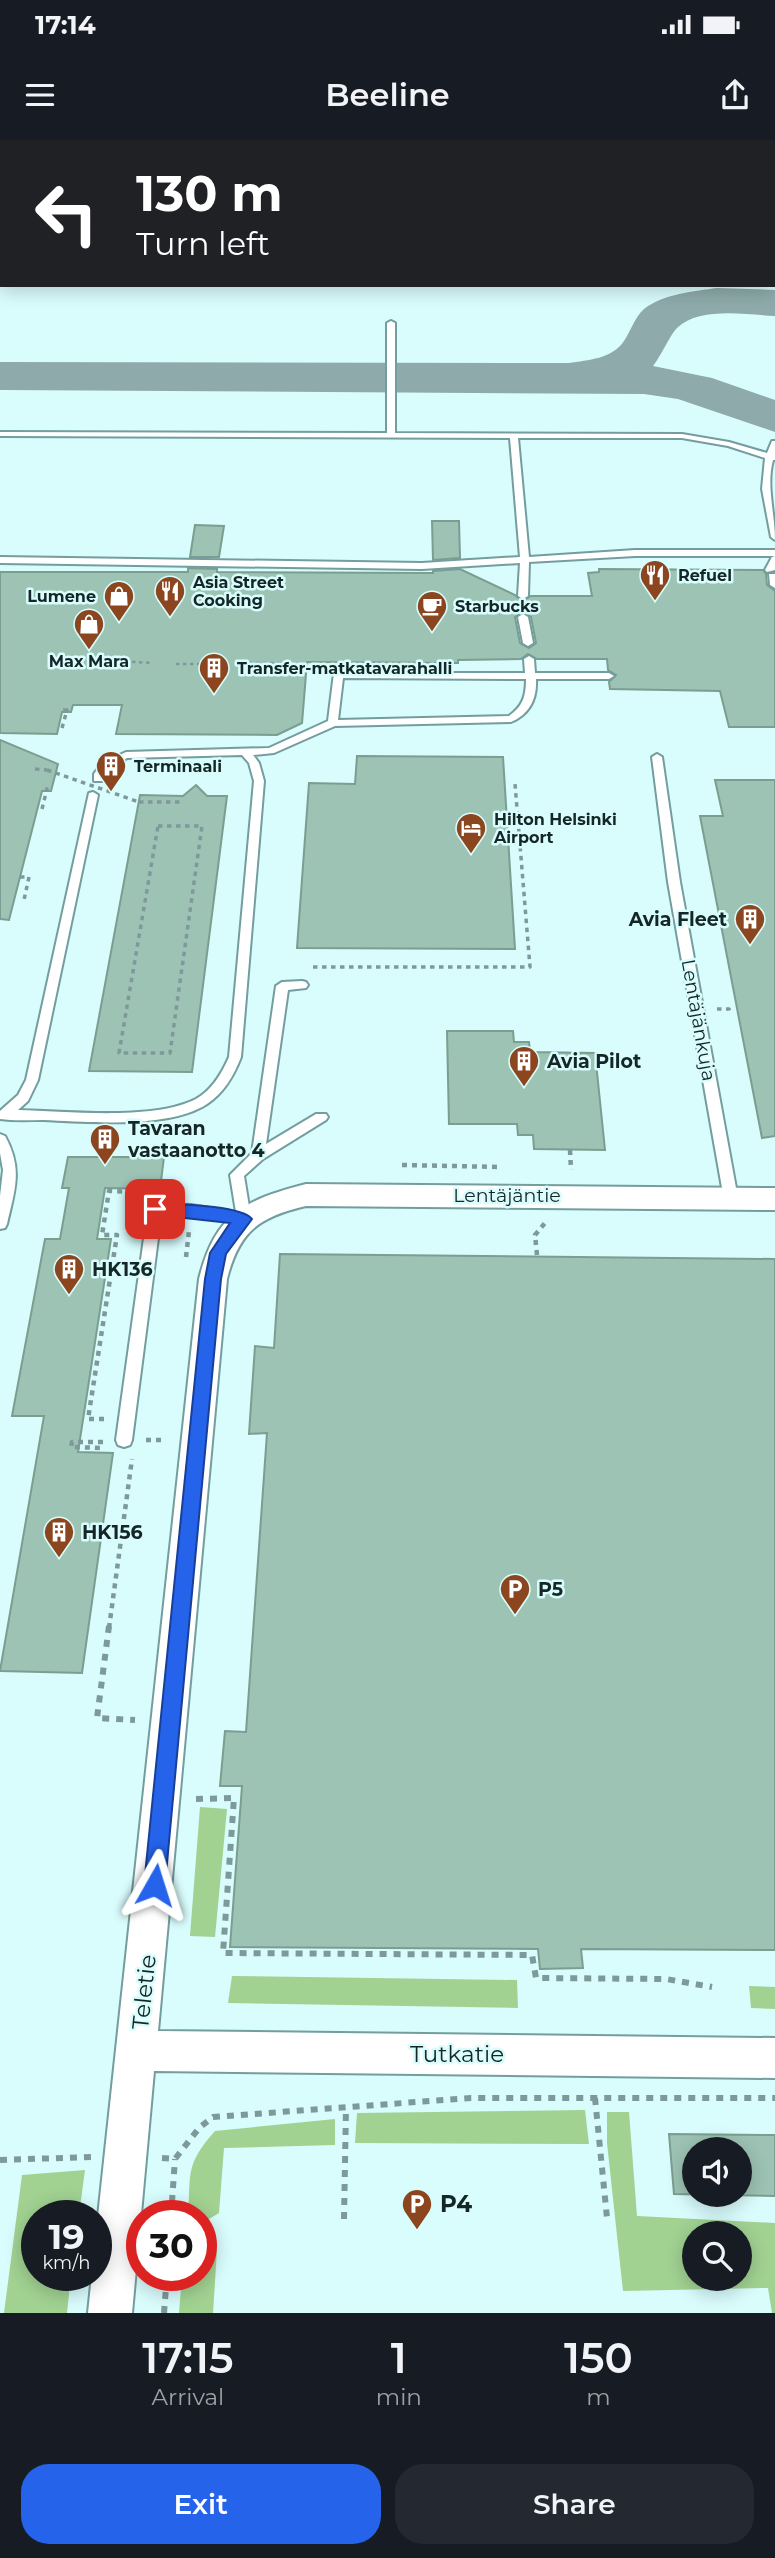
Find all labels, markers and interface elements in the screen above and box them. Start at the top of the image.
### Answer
text: 17:14 [35,9,96,41]
text: Beeline [325,75,450,114]
icon: menu [21,76,59,114]
icon: share [716,76,754,114]
text: 130 m [136,164,283,223]
icon: left [21,168,112,259]
text: Turn left [136,224,270,263]
restaurant icon: Refuel [638,558,672,602]
place label: Refuel [678,566,732,585]
place label: Asia Street Cooking [192,573,284,610]
restaurant icon: Asia Street Cooking [153,574,187,618]
shop icon: Lumene [102,579,136,623]
place label: Lumene [27,587,96,606]
cafe icon: Starbucks [415,589,449,633]
place label: Starbucks [455,597,539,616]
shop icon: Max Mara [72,607,106,651]
building icon: Transfer-matkatavarahalli [197,651,231,695]
place label: Max Mara [49,652,129,671]
place label: Transfer-matkatavarahalli [237,659,452,678]
building icon: Terminaali [94,749,128,793]
place label: Terminaali [134,757,222,776]
place label: Hilton Helsinki Airport [493,810,617,847]
hotel icon: Hilton Helsinki Airport [454,811,488,855]
building icon: Avia Fleet [733,902,767,946]
place label: Avia Fleet [628,908,727,931]
street label: Lentäjänkuja [676,957,721,1083]
building icon: Avia Pilot [507,1044,541,1088]
place label: Avia Pilot [546,1050,641,1073]
place label: Tavaran vastaanotto 4 [127,1117,265,1162]
building icon: Tavaran vastaanotto 4 [88,1122,122,1166]
pin [125,1179,185,1239]
street label: Lentäjäntie [453,1184,561,1207]
icon: arrive [136,1190,174,1228]
building icon: HK136 [52,1252,86,1296]
place label: HK136 [92,1258,153,1281]
building icon: HK156 [42,1515,76,1559]
place label: HK156 [82,1521,143,1544]
parking icon: P5 [498,1572,532,1616]
place label: P5 [538,1578,563,1601]
position arrow [118,1848,192,1922]
street label: Teletie [126,1953,162,2031]
street label: Tutkatie [410,2040,504,2068]
map controls [682,2137,752,2291]
button: sound [682,2137,752,2207]
parking icon: P4 [400,2187,434,2231]
place label: P4 [440,2190,472,2218]
speed limit sign: 30 [126,2200,217,2291]
text: 19 [48,2215,85,2258]
button: search [682,2221,752,2291]
text: km/h [42,2252,91,2274]
text: 17:15 [142,2332,234,2384]
text: 1 [391,2332,407,2384]
text: 150 [564,2332,633,2384]
text: Arrival [152,2383,224,2411]
text: min [376,2383,422,2411]
text: m [586,2383,611,2411]
button: Exit [21,2464,381,2544]
button: Share [395,2464,754,2544]

